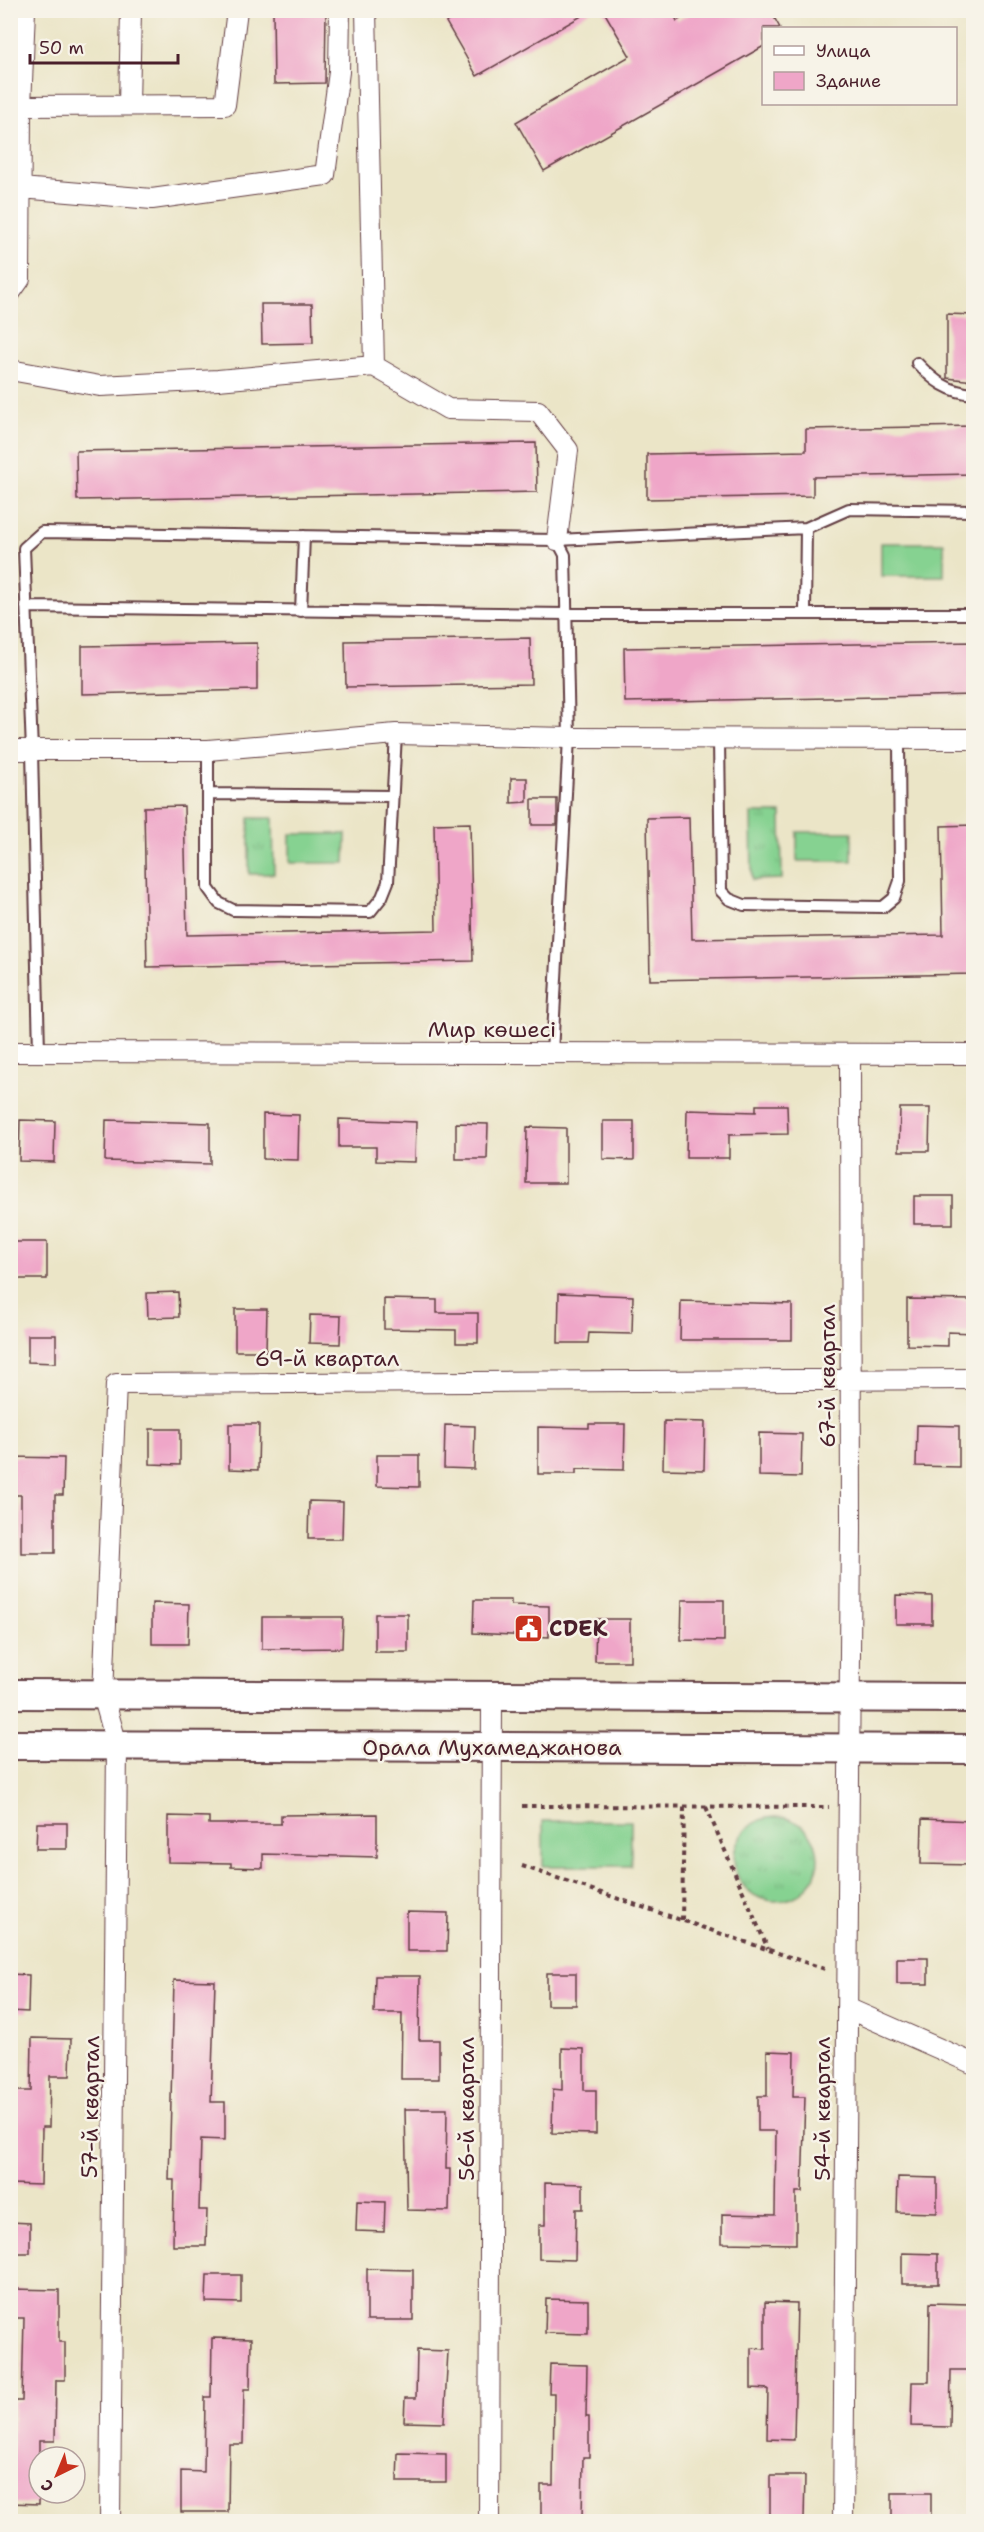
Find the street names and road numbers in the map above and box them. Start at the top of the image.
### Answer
street label: Мир көшесі [428,1015,556,1044]
street label: 67-й квартал [813,1304,842,1448]
street label: 69-й квартал [255,1344,399,1373]
street label: Орала Мухамеджанова [362,1733,622,1762]
street label: 57-й квартал [75,2035,106,2179]
street label: 56-й квартал [452,2037,481,2181]
street label: 54-й квартал [808,2037,837,2181]

